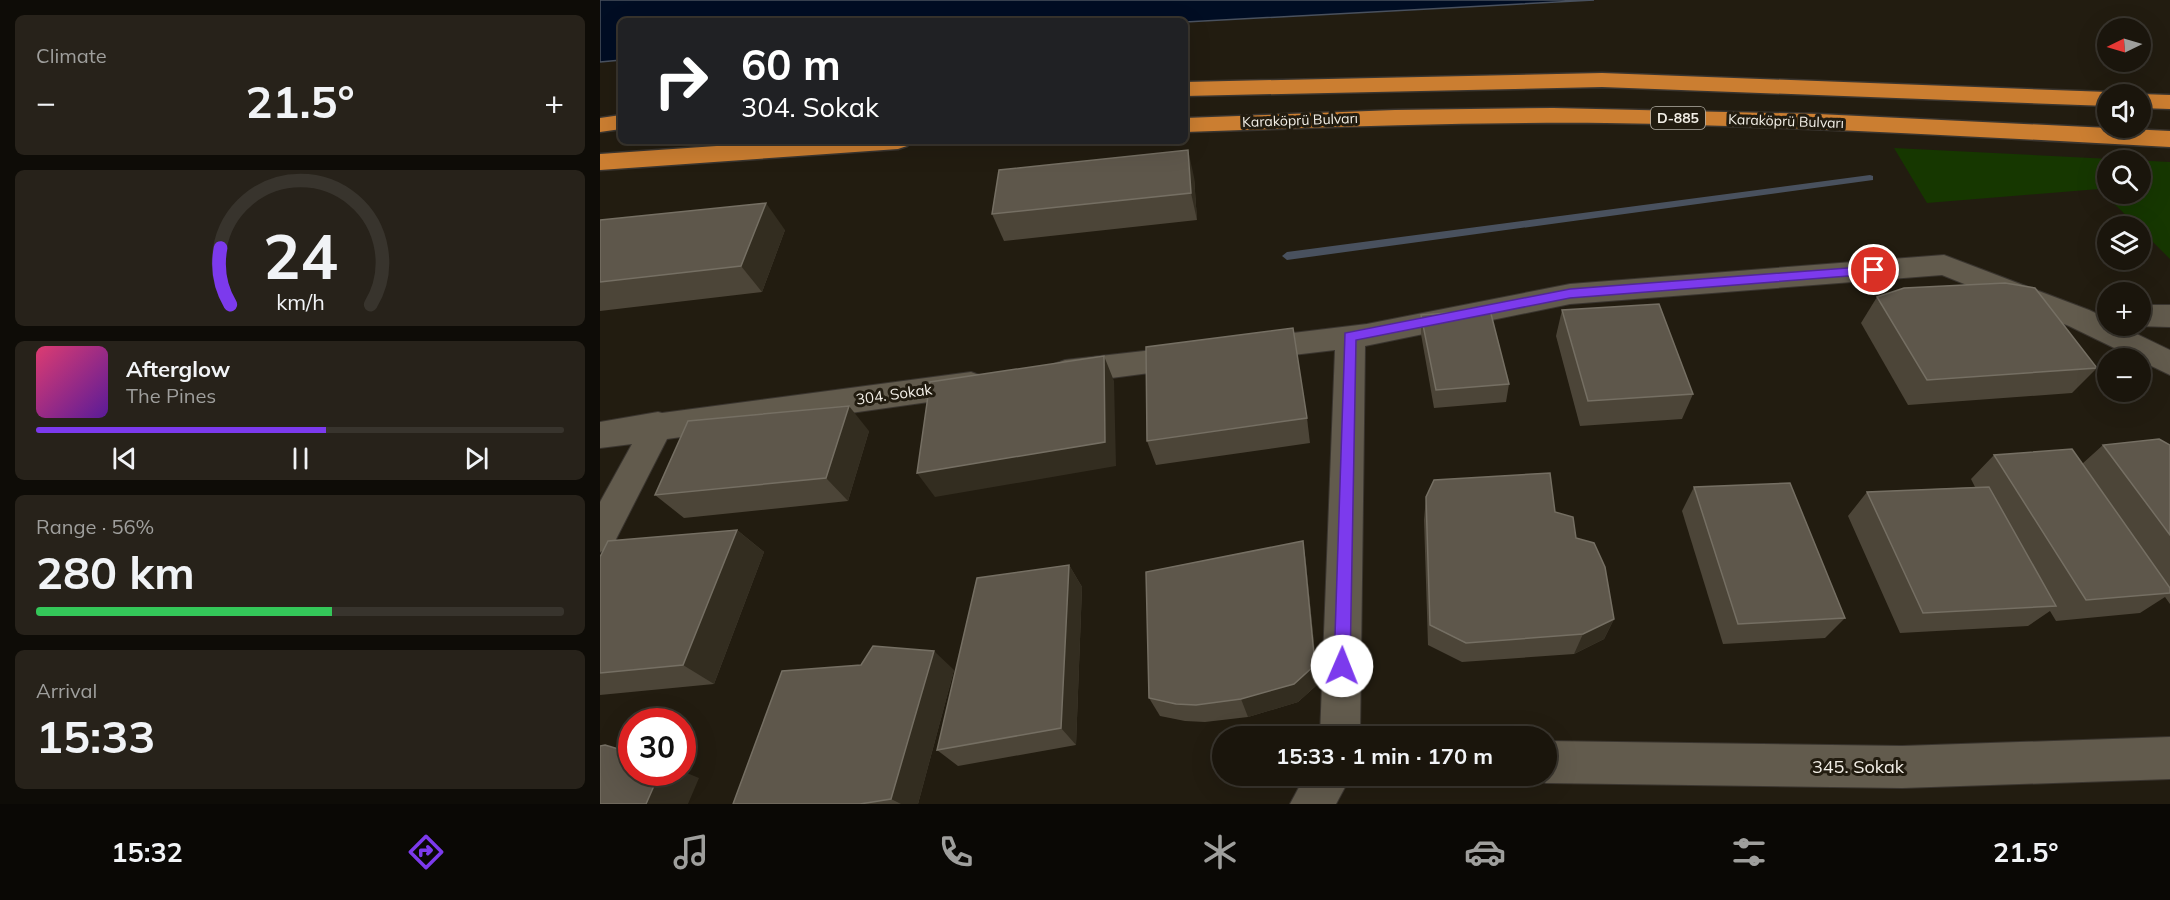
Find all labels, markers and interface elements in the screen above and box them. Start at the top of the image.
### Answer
north arrow [2097,18,2151,72]
map controls [2097,18,2151,402]
text: 60 m [741,38,841,91]
icon: right [642,42,720,120]
text: Climate [36,43,107,68]
text: 21.5° [245,73,355,129]
text: − [36,81,56,122]
text: + [544,81,564,122]
button: sound [2097,84,2151,138]
text: 304. Sokak [741,90,879,124]
road number: D-885 [1651,107,1705,129]
street label: Karaköprü Bulvarı [1242,109,1358,131]
street label: Karaköprü Bulvarı [1728,110,1844,132]
button: search [2097,150,2151,204]
text: 24 [263,216,337,295]
button: layers [2097,216,2151,270]
pin [1848,244,1899,295]
icon: arrive [1857,253,1890,286]
button: + [2097,282,2151,336]
text: km/h [276,288,324,315]
button: − [2097,348,2151,402]
text: Afterglow [126,355,230,383]
street label: 304. Sokak [855,379,934,409]
text: The Pines [126,383,216,408]
icon: previous [108,442,141,475]
icon: pause [284,442,317,475]
icon: next [460,442,493,475]
text: Range · 56% [36,514,154,539]
text: 280 km [36,544,195,600]
position arrow [1310,634,1374,698]
text: Arrival [36,678,97,703]
text: 15:33 [36,708,155,764]
speed limit sign: 30 [618,708,696,786]
text: 15:33 · 1 min · 170 m [1276,742,1493,770]
street label: 345. Sokak [1812,755,1905,778]
icon: directions [405,831,447,873]
icon: music [670,831,712,873]
icon: phone [935,831,977,873]
icon: climate [1199,831,1241,873]
icon: car [1464,831,1506,873]
icon: filters [1728,831,1770,873]
text: 15:32 [111,835,183,869]
text: 21.5° [1993,835,2059,869]

